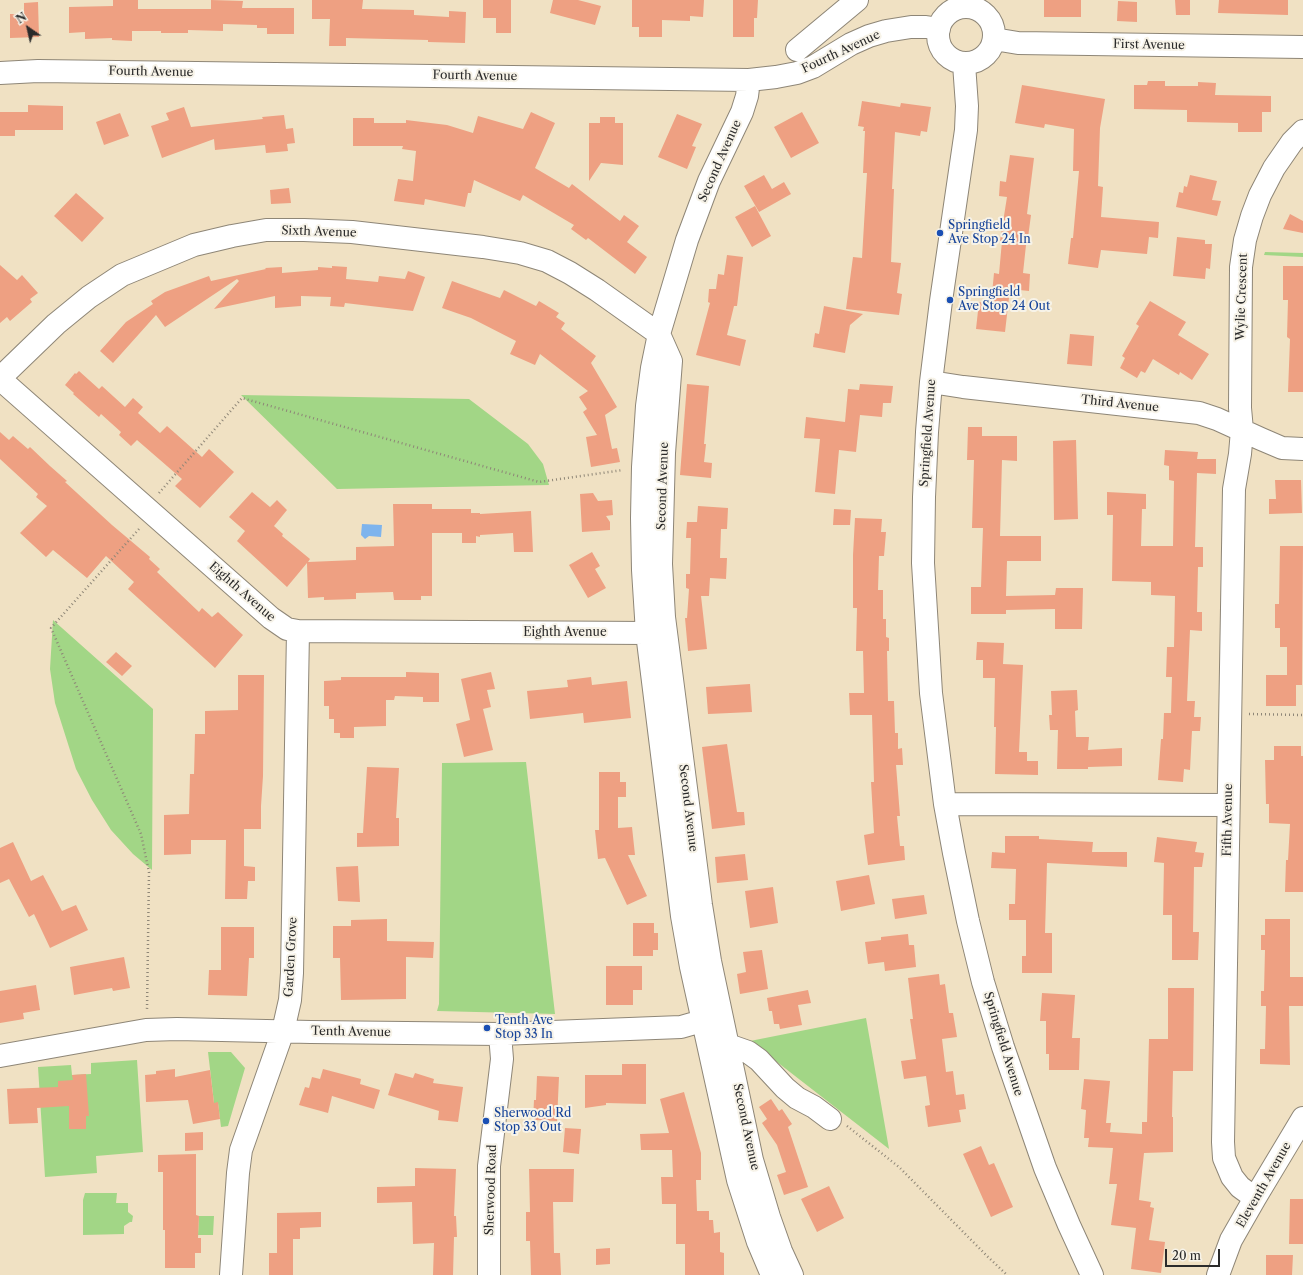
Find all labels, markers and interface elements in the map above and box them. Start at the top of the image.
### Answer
north arrow [8,8,48,48]
text: N [13,10,29,27]
street label: Fourth Avenue [800,28,882,76]
street label: First Avenue [1113,37,1185,53]
street label: Fourth Avenue [109,64,193,80]
street label: Fourth Avenue [433,68,517,84]
street label: Second Avenue [695,118,745,204]
place label: Springfield Ave Stop 24 In [948,219,1031,247]
street label: Sixth Avenue [281,223,357,241]
marker: Springfield Ave Stop 24 In [935,228,945,238]
street label: Wylie Crescent [1233,253,1251,341]
place label: Springfield Ave Stop 24 Out [958,286,1050,314]
marker: Springfield Ave Stop 24 Out [945,295,955,305]
street label: Springfield Avenue [917,379,939,487]
street label: Third Avenue [1080,393,1160,415]
street label: Second Avenue [654,442,672,530]
street label: Eighth Avenue [206,559,278,625]
street label: Eighth Avenue [523,626,607,640]
street label: Second Avenue [675,763,701,853]
street label: Fifth Avenue [1220,783,1236,857]
street label: Garden Grove [282,917,300,997]
street label: Springfield Avenue [980,990,1026,1098]
place label: Tenth Ave Stop 33 In [495,1014,553,1042]
marker: Tenth Ave Stop 33 In [482,1023,492,1033]
street label: Tenth Avenue [311,1024,391,1040]
street label: Second Avenue [730,1082,762,1172]
place label: Sherwood Rd Stop 33 Out [494,1107,571,1135]
marker: Sherwood Rd Stop 33 Out [481,1116,491,1126]
street label: Eleventh Avenue [1234,1140,1294,1230]
street label: Sherwood Road [482,1144,500,1236]
scale bar [1167,1241,1222,1267]
text: 20 m [1172,1248,1201,1263]

